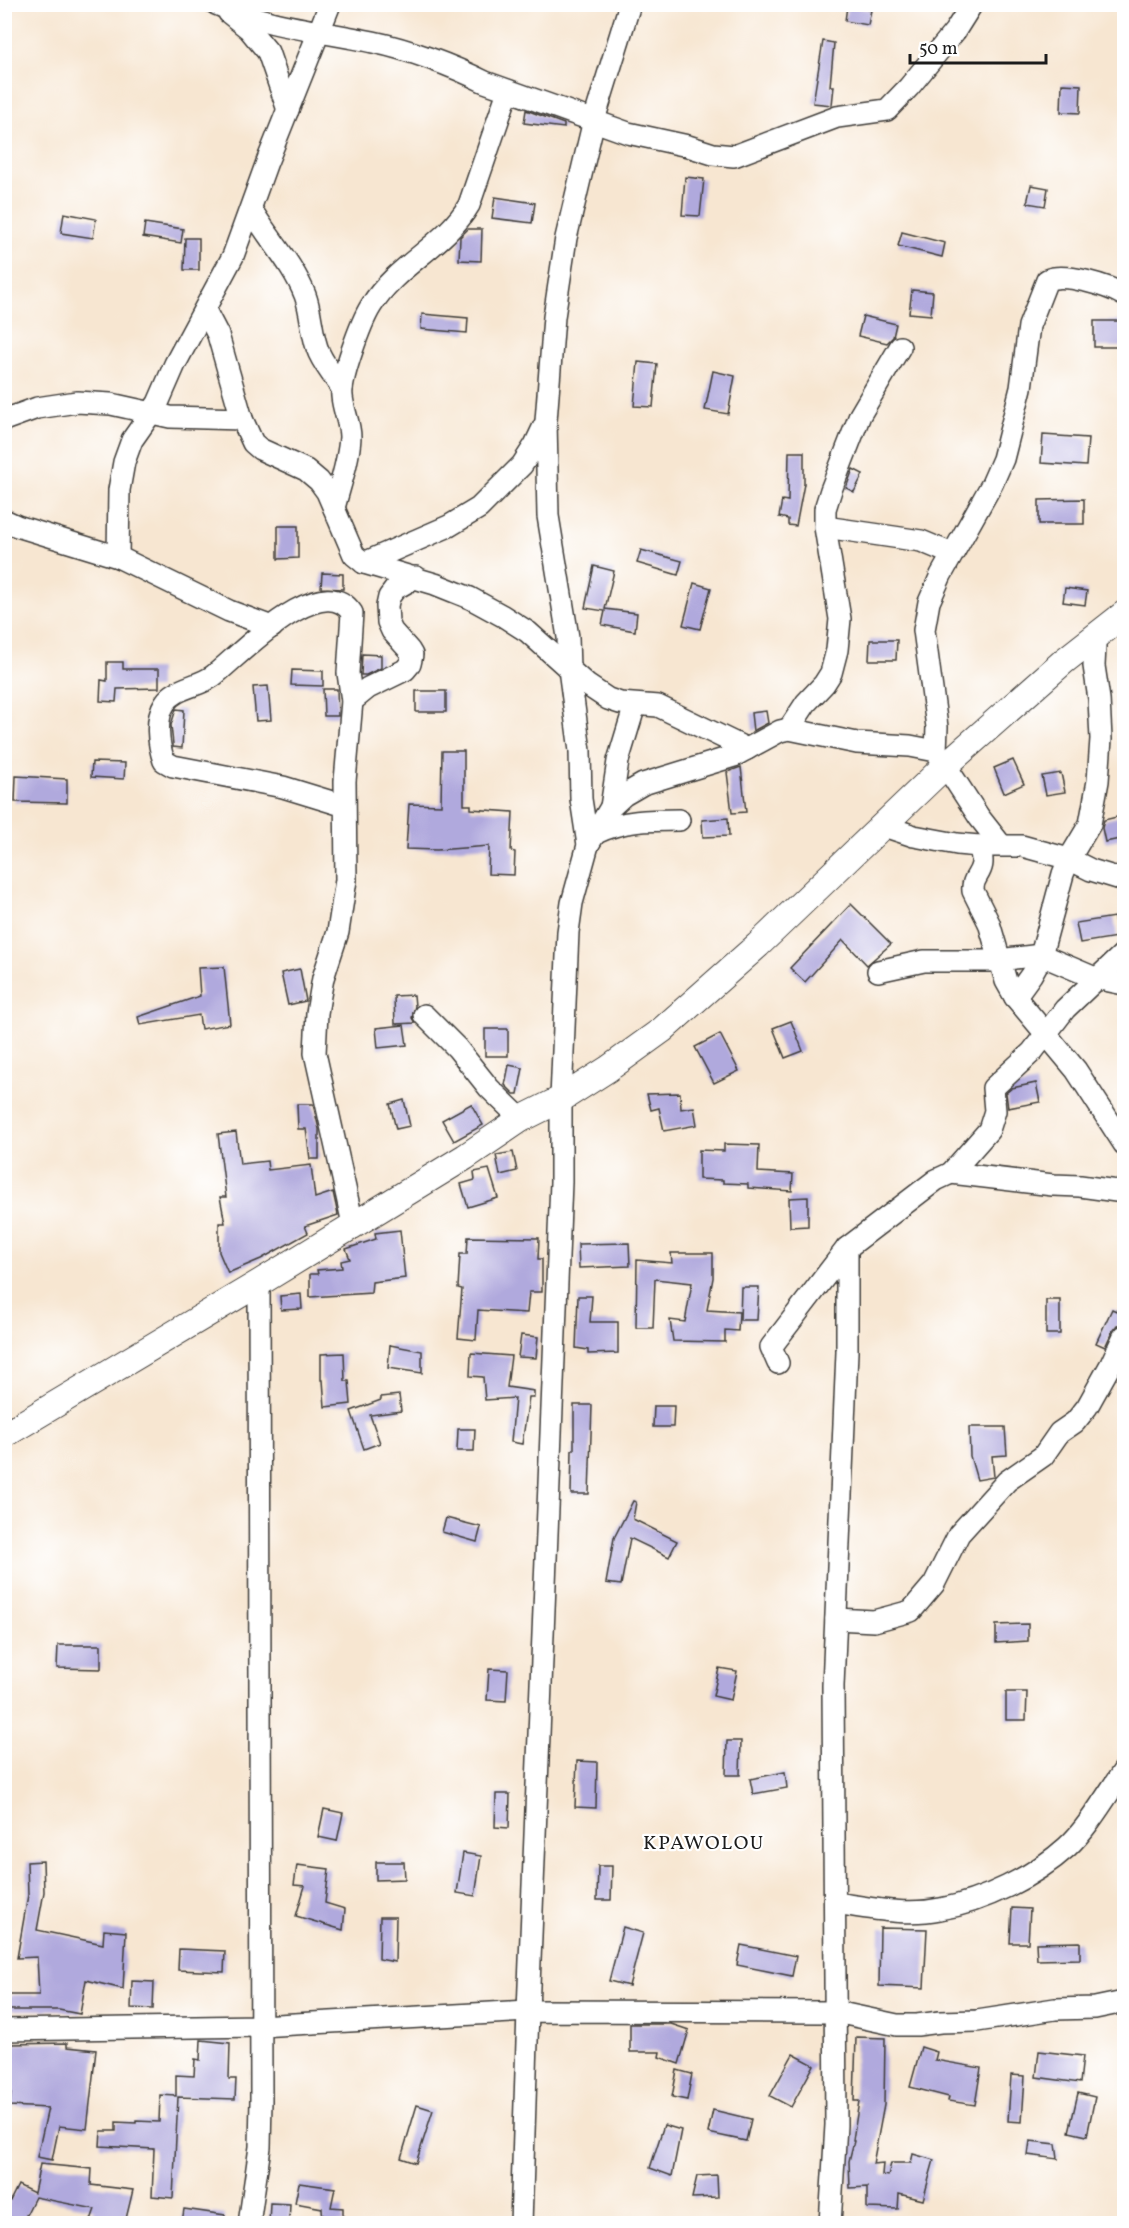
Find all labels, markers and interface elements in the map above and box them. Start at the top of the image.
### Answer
scale bar [910,27,1046,65]
text: 50 m [919,37,958,62]
district label: KPAWOLOU [643,1830,765,1858]

